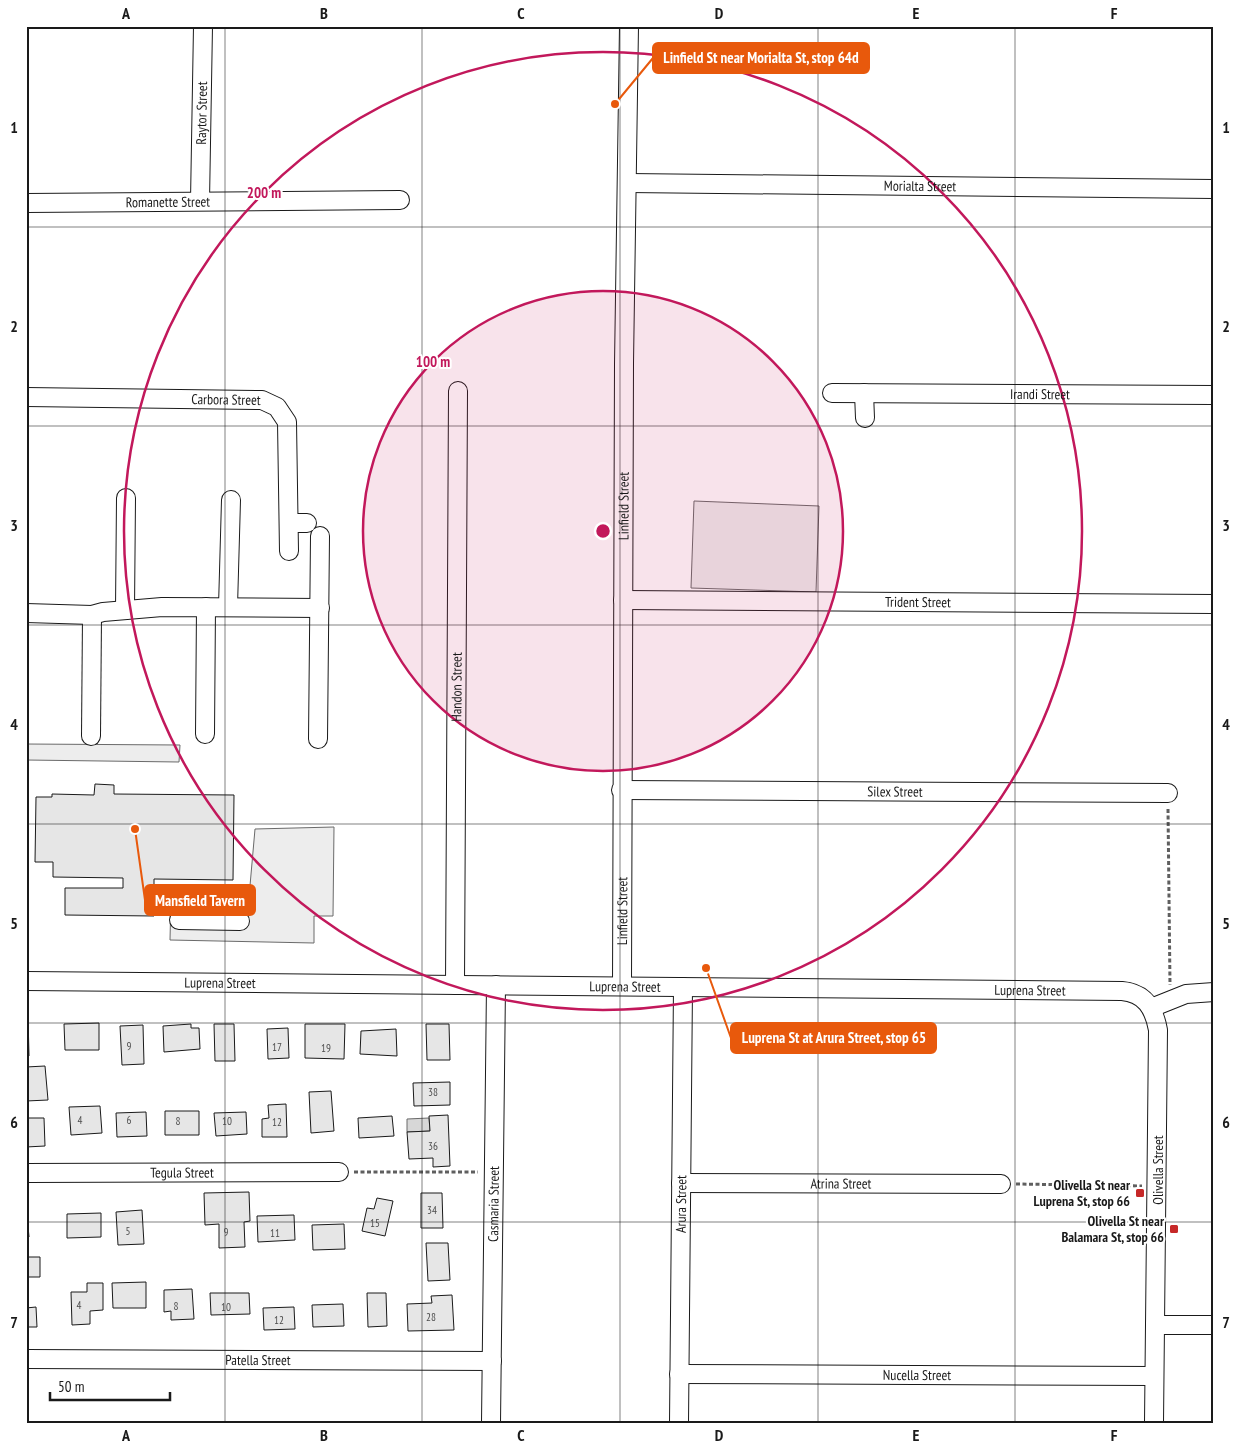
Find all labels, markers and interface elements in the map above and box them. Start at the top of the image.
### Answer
text: A [121,3,131,23]
text: B [320,3,328,23]
text: C [517,3,525,23]
text: D [715,3,724,23]
text: E [913,3,920,23]
text: F [1111,3,1118,23]
callout: Linfield St near Morialta St, stop 64d [653,43,869,73]
text: Linfield St near Morialta St, stop 64d [663,48,859,67]
street label: Raytor Street [192,81,211,145]
text: 1 [10,117,18,137]
text: 1 [1222,117,1230,137]
street label: Morialta Street [884,177,956,195]
text: 200 m [247,183,281,202]
street label: Romanette Street [126,193,210,211]
text: 2 [10,316,18,336]
text: 2 [1222,316,1230,336]
text: 100 m [416,352,450,371]
street label: Irandi Street [1010,385,1070,403]
street label: Carbora Street [191,390,261,409]
street label: Linfield Street [614,472,633,540]
text: 3 [10,515,18,535]
text: 3 [1222,515,1230,535]
centre of rings [594,522,612,540]
street label: Trident Street [885,593,951,611]
street label: Handon Street [447,652,466,722]
text: 4 [10,714,18,734]
text: 4 [1222,714,1230,734]
street label: Silex Street [867,782,923,801]
street label: Linfield Street [613,877,631,945]
callout: Mansfield Tavern [145,885,255,915]
text: Mansfield Tavern [155,891,245,910]
text: 5 [10,913,18,933]
text: 5 [1222,913,1230,933]
street label: Luprena Street [184,973,256,992]
street label: Luprena Street [589,977,661,996]
street label: Luprena Street [994,981,1066,999]
callout: Luprena St at Arura Street, stop 65 [731,1023,936,1053]
text: Luprena St at Arura Street, stop 65 [742,1028,926,1047]
house number: 9 [127,1039,132,1053]
house number: 17 [272,1040,282,1054]
house number: 19 [321,1041,331,1055]
house number: 38 [428,1085,438,1099]
text: 6 [10,1112,18,1132]
text: 6 [1222,1112,1230,1132]
house number: 4 [78,1113,83,1127]
house number: 6 [127,1113,132,1127]
house number: 8 [176,1114,181,1128]
house number: 10 [222,1114,232,1128]
house number: 12 [272,1115,282,1129]
street label: Olivella Street [1149,1135,1167,1205]
house number: 36 [428,1139,438,1153]
street label: Tegula Street [150,1163,214,1182]
street label: Casmaria Street [484,1166,503,1242]
street label: Atrina Street [810,1174,872,1193]
street label: Arura Street [672,1175,690,1233]
place label: Olivella St near Luprena St, stop 66 [1034,1176,1131,1210]
marker: Olivella St near Luprena St, stop 66 [1134,1187,1146,1199]
house number: 34 [427,1203,437,1217]
place label: Olivella St near Balamara St, stop 66 [1061,1212,1165,1246]
house number: 15 [370,1216,380,1230]
marker: Olivella St near Balamara St, stop 66 [1168,1223,1180,1235]
house number: 5 [126,1224,131,1238]
house number: 9 [224,1225,229,1239]
house number: 11 [270,1226,280,1240]
house number: 4 [77,1298,82,1312]
house number: 8 [174,1299,179,1313]
house number: 10 [221,1300,231,1314]
house number: 28 [426,1310,436,1324]
text: 7 [10,1312,18,1332]
text: 7 [1222,1312,1230,1332]
house number: 12 [274,1313,284,1327]
street label: Patella Street [225,1351,291,1369]
street label: Nucella Street [883,1366,951,1384]
scale bar [50,1369,170,1401]
text: 50 m [58,1377,84,1396]
text: A [121,1425,131,1445]
text: B [320,1425,328,1445]
text: C [517,1425,525,1445]
text: D [715,1425,724,1445]
text: E [913,1425,920,1445]
text: F [1111,1425,1118,1445]

